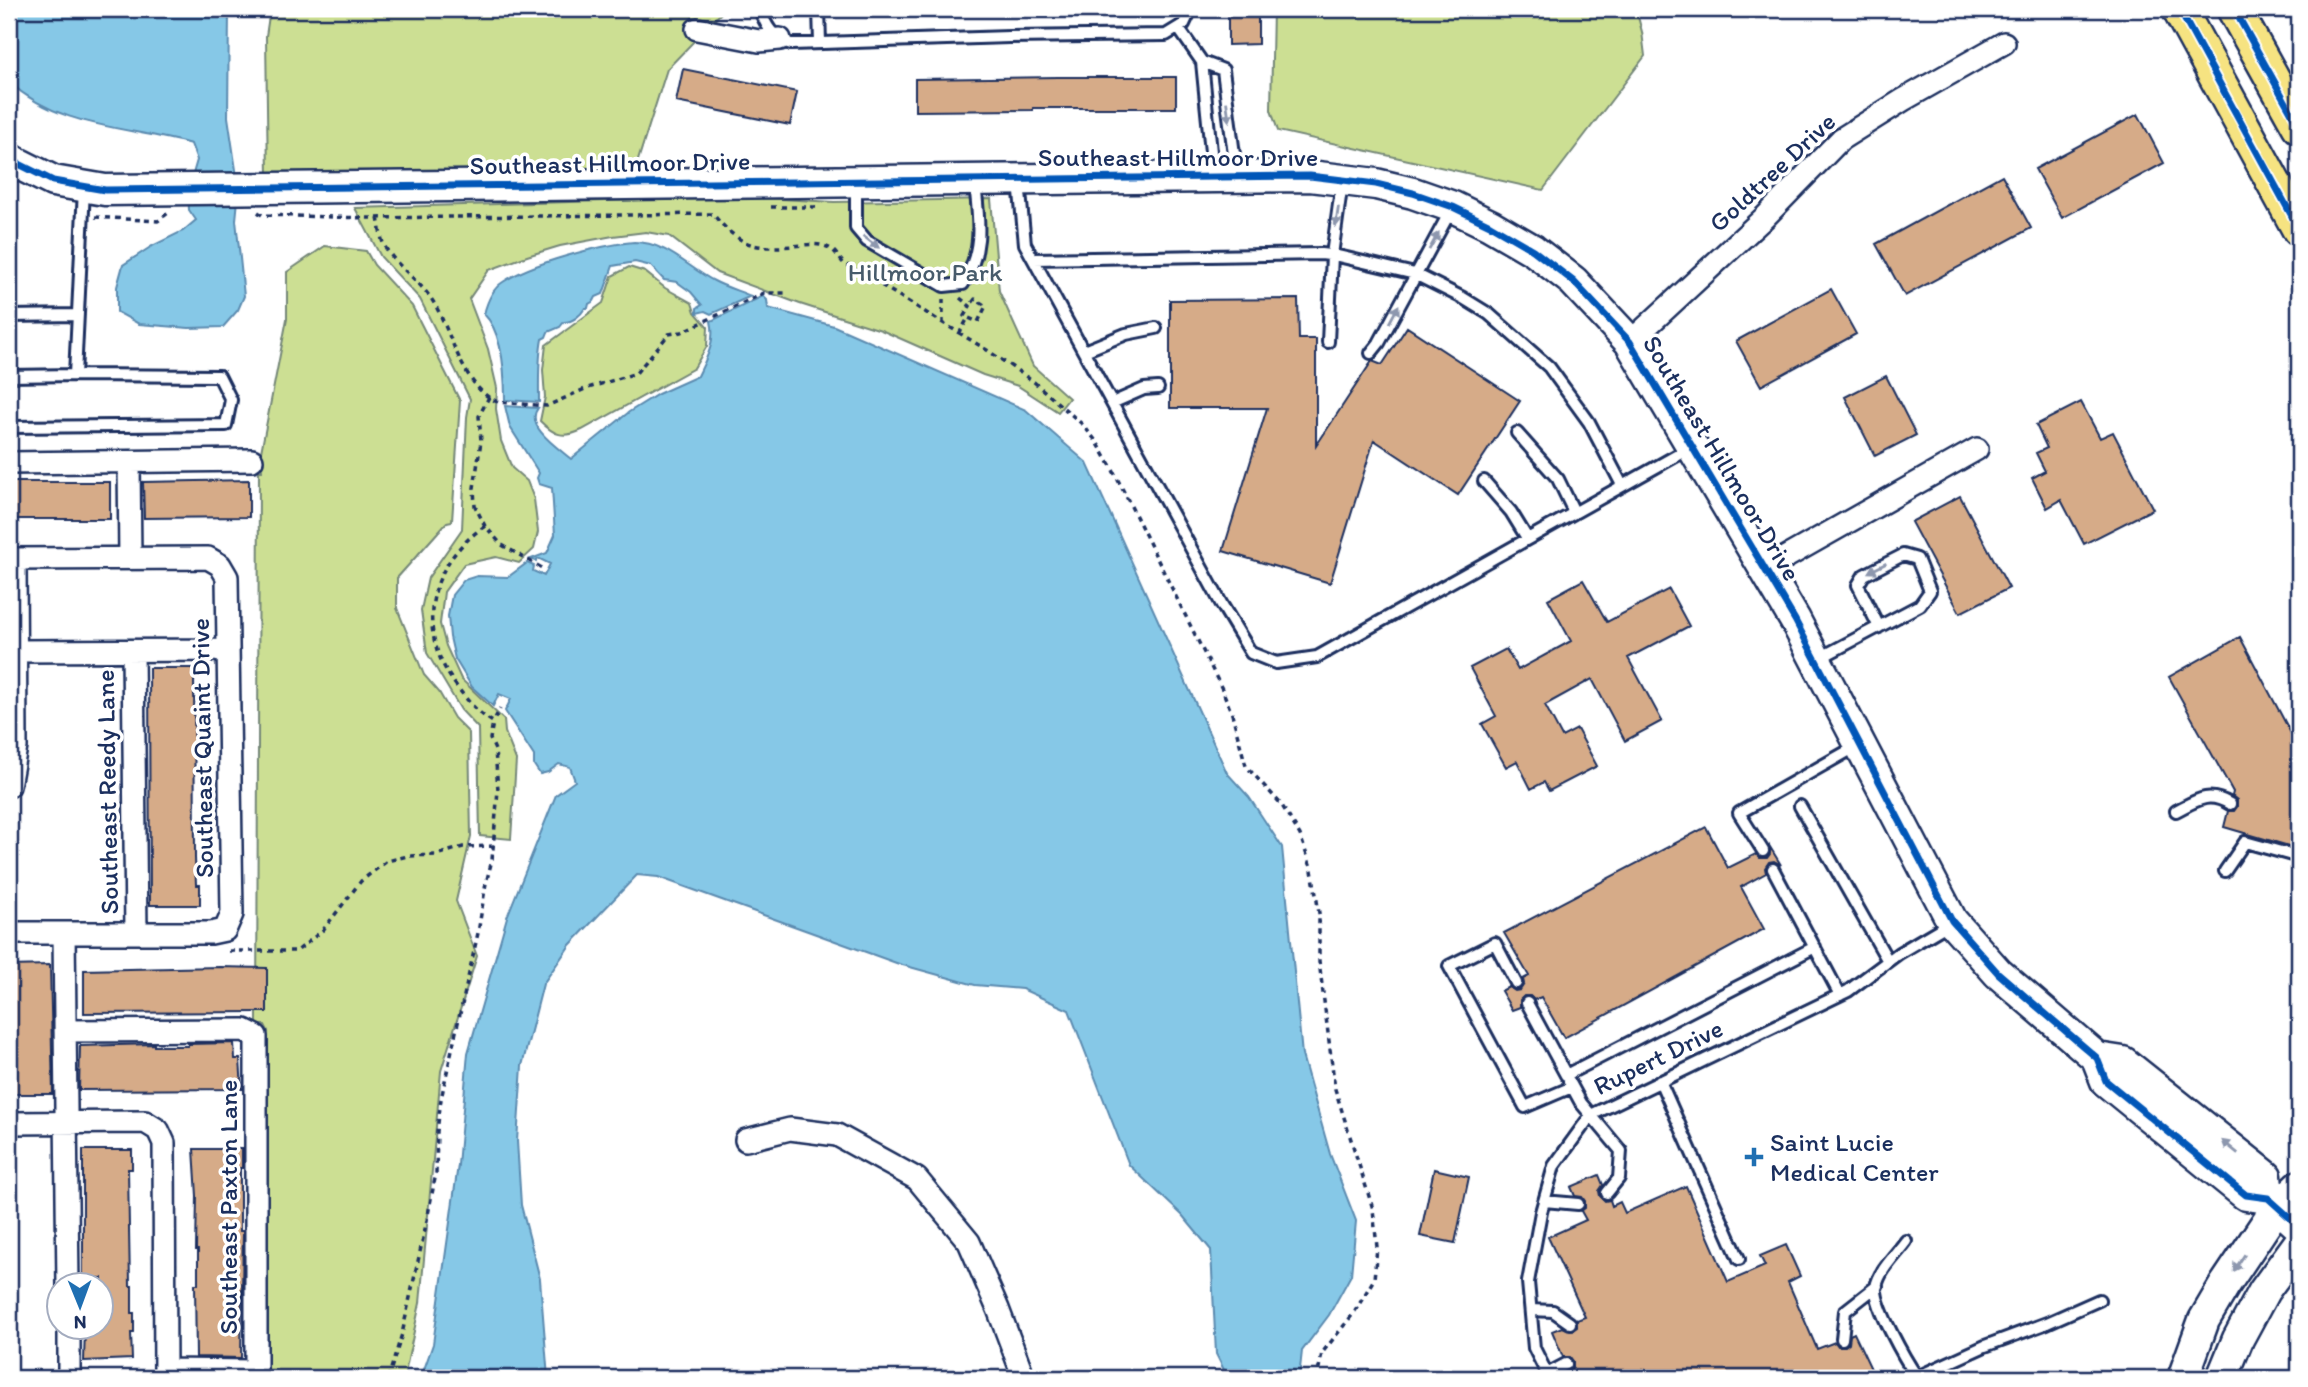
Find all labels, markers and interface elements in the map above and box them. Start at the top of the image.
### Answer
one-way arrow [1223,101,1234,123]
street label: Goldtree Drive [1702,105,1842,239]
street label: Southeast Hillmoor Drive [1038,141,1318,173]
street label: Southeast Hillmoor Drive [469,145,751,181]
one-way arrow [1331,206,1342,228]
one-way arrow [1428,231,1440,251]
one-way arrow [862,235,881,249]
park label: Hillmoor Park [848,256,1003,288]
one-way arrow [1388,305,1400,324]
street label: Southeast Hillmoor Drive [1636,329,1808,587]
one-way arrow [1867,563,1887,574]
street label: Southeast Quaint Drive [184,618,220,878]
street label: Southeast Reedy Lane [89,669,125,915]
street label: Rupert Drive [1588,1012,1728,1102]
street label: Southeast Paxton Lane [212,1080,244,1334]
place label: Saint Lucie Medical Center [1770,1126,1939,1188]
one-way arrow [2221,1140,2238,1155]
marker: Saint Lucie Medical Center [1744,1147,1764,1167]
one-way arrow [2232,1254,2246,1272]
north arrow [46,1272,116,1342]
text: N [74,1311,87,1334]

